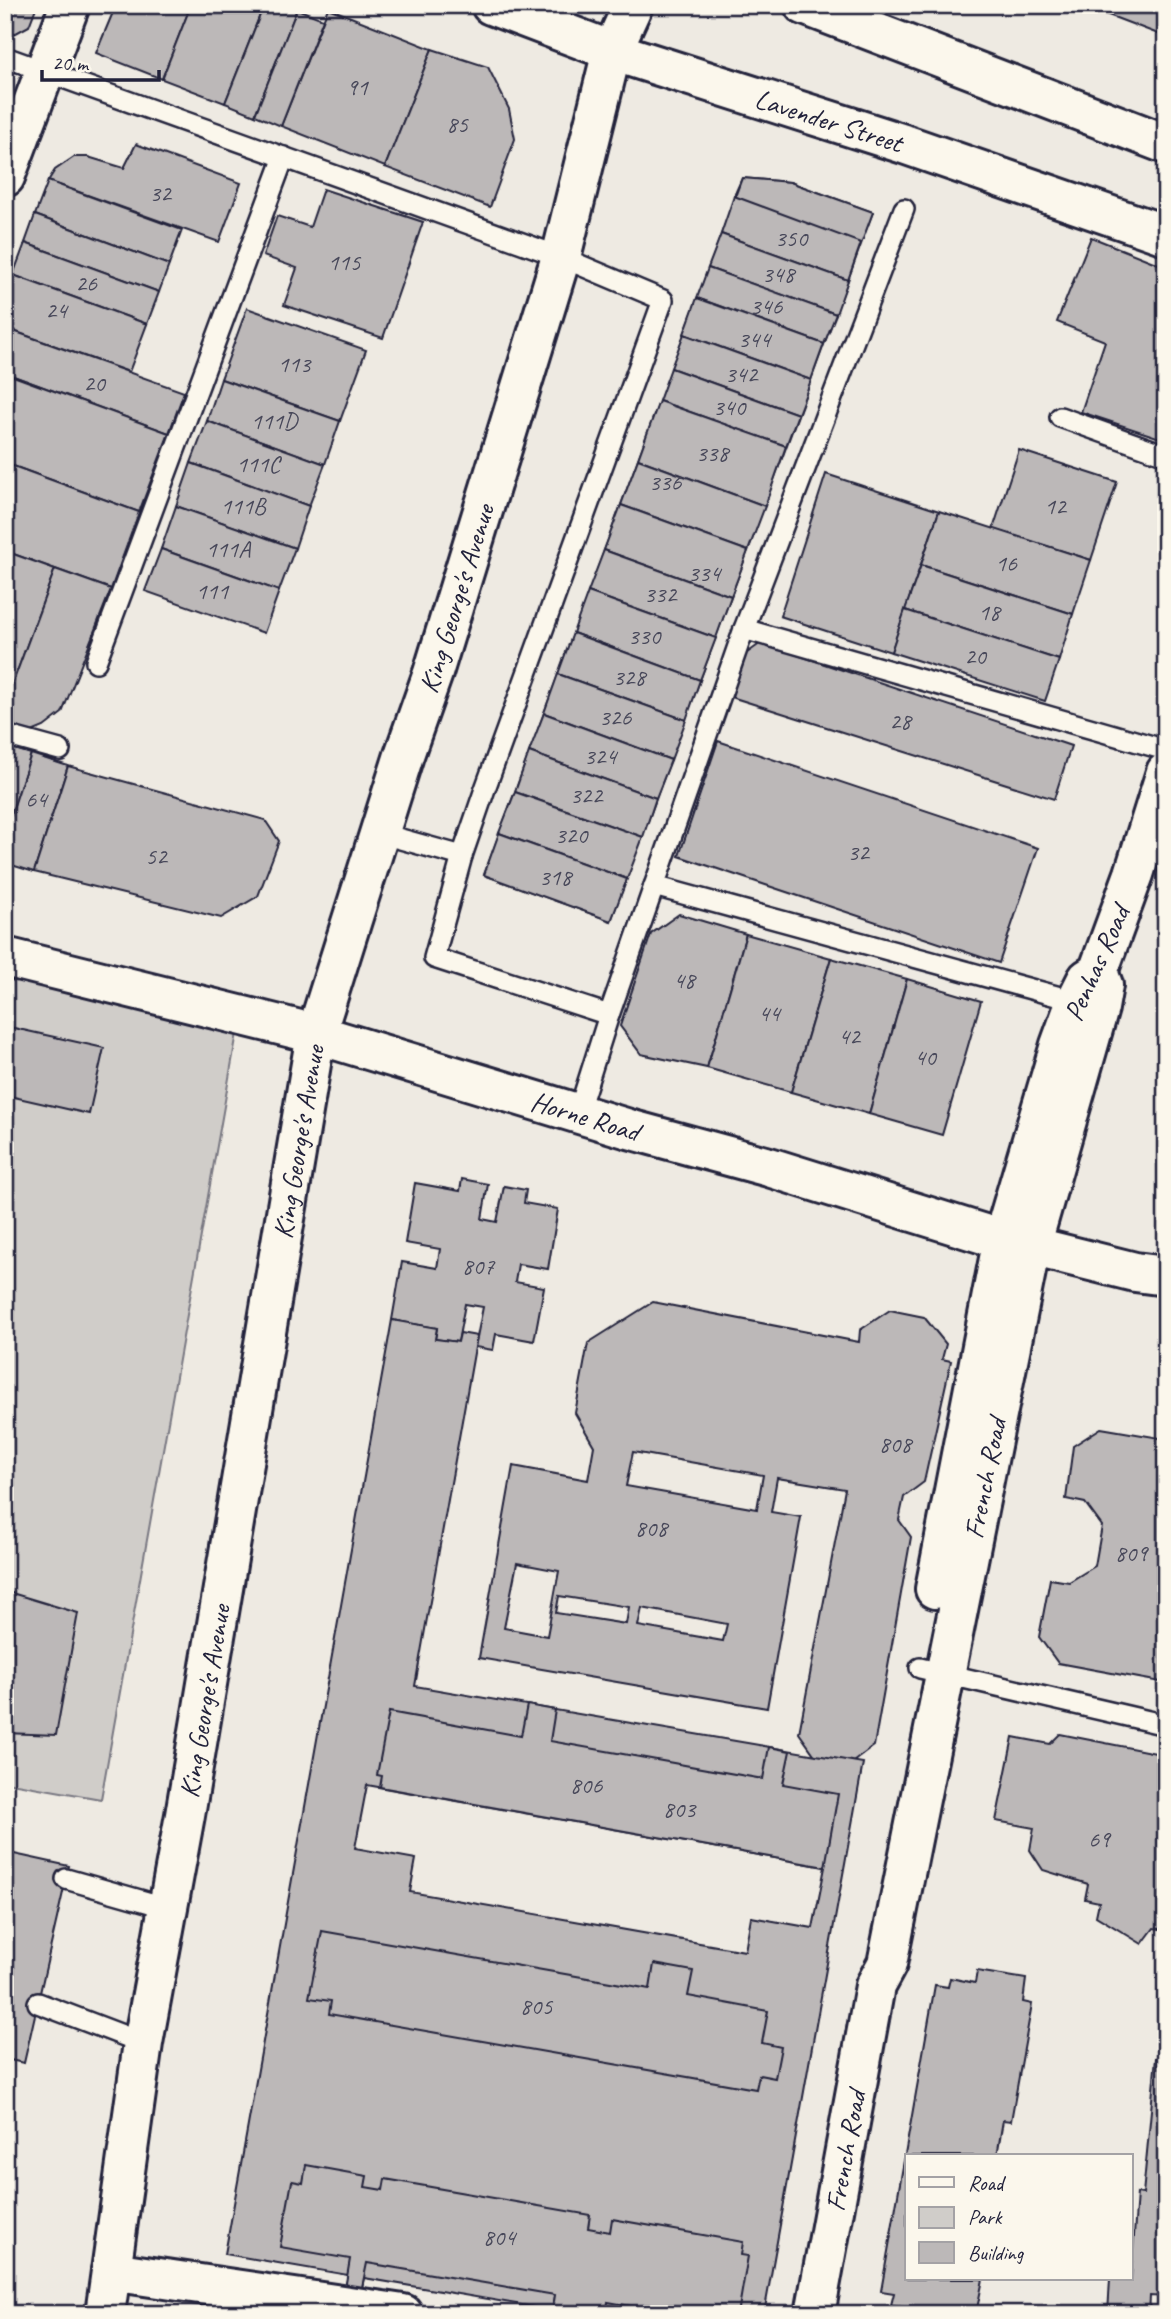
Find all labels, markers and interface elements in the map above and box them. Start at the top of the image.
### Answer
scale bar [42,38,159,82]
text: 20 m [52,50,90,76]
house number: 91 [346,72,369,102]
street label: Lavender Street [751,81,909,161]
house number: 85 [446,109,469,139]
house number: 32 [149,178,173,208]
house number: 350 [775,223,809,253]
house number: 115 [328,247,361,277]
house number: 348 [762,259,796,289]
house number: 26 [75,268,98,298]
house number: 346 [750,291,783,321]
house number: 24 [45,295,69,325]
house number: 344 [738,324,772,354]
house number: 113 [278,349,312,379]
house number: 342 [725,359,759,389]
house number: 20 [83,368,107,398]
house number: 340 [713,392,747,422]
house number: 111D [251,406,299,436]
house number: 338 [696,438,730,468]
house number: 111C [236,449,283,479]
house number: 336 [649,467,682,497]
house number: 111B [221,491,267,521]
house number: 12 [1044,491,1068,521]
street label: King George's Avenue [410,498,502,697]
house number: 111A [206,534,251,564]
house number: 16 [995,548,1018,578]
house number: 334 [688,558,722,588]
house number: 111 [196,576,229,606]
house number: 332 [644,579,678,609]
house number: 18 [978,597,1002,627]
house number: 330 [628,621,662,651]
house number: 20 [964,641,988,671]
house number: 328 [613,662,647,692]
house number: 326 [599,702,632,732]
house number: 28 [889,706,913,736]
house number: 324 [584,741,618,771]
house number: 322 [570,780,604,810]
house number: 64 [25,784,49,814]
house number: 320 [555,820,589,850]
house number: 32 [847,837,871,867]
house number: 52 [145,841,169,871]
house number: 318 [539,862,573,892]
street label: Penhas Road [1056,897,1139,1026]
house number: 48 [673,965,697,995]
house number: 44 [758,998,782,1028]
house number: 42 [838,1021,862,1051]
street label: King George's Avenue [265,1041,332,1241]
house number: 40 [914,1042,938,1072]
street label: Horne Road [527,1083,647,1150]
house number: 807 [462,1251,495,1281]
street label: French Road [956,1411,1015,1541]
house number: 808 [879,1429,913,1459]
house number: 808 [635,1513,669,1543]
house number: 809 [1115,1538,1149,1568]
street label: King George's Avenue [171,1600,238,1800]
house number: 806 [570,1770,603,1800]
house number: 803 [663,1794,697,1824]
house number: 69 [1088,1824,1112,1854]
house number: 805 [520,1991,553,2021]
street label: French Road [817,2084,874,2214]
legend [905,2154,1132,2280]
text: Road [968,2170,1007,2196]
text: Park [968,2204,1003,2230]
house number: 804 [483,2222,517,2252]
text: Building [968,2240,1025,2266]

